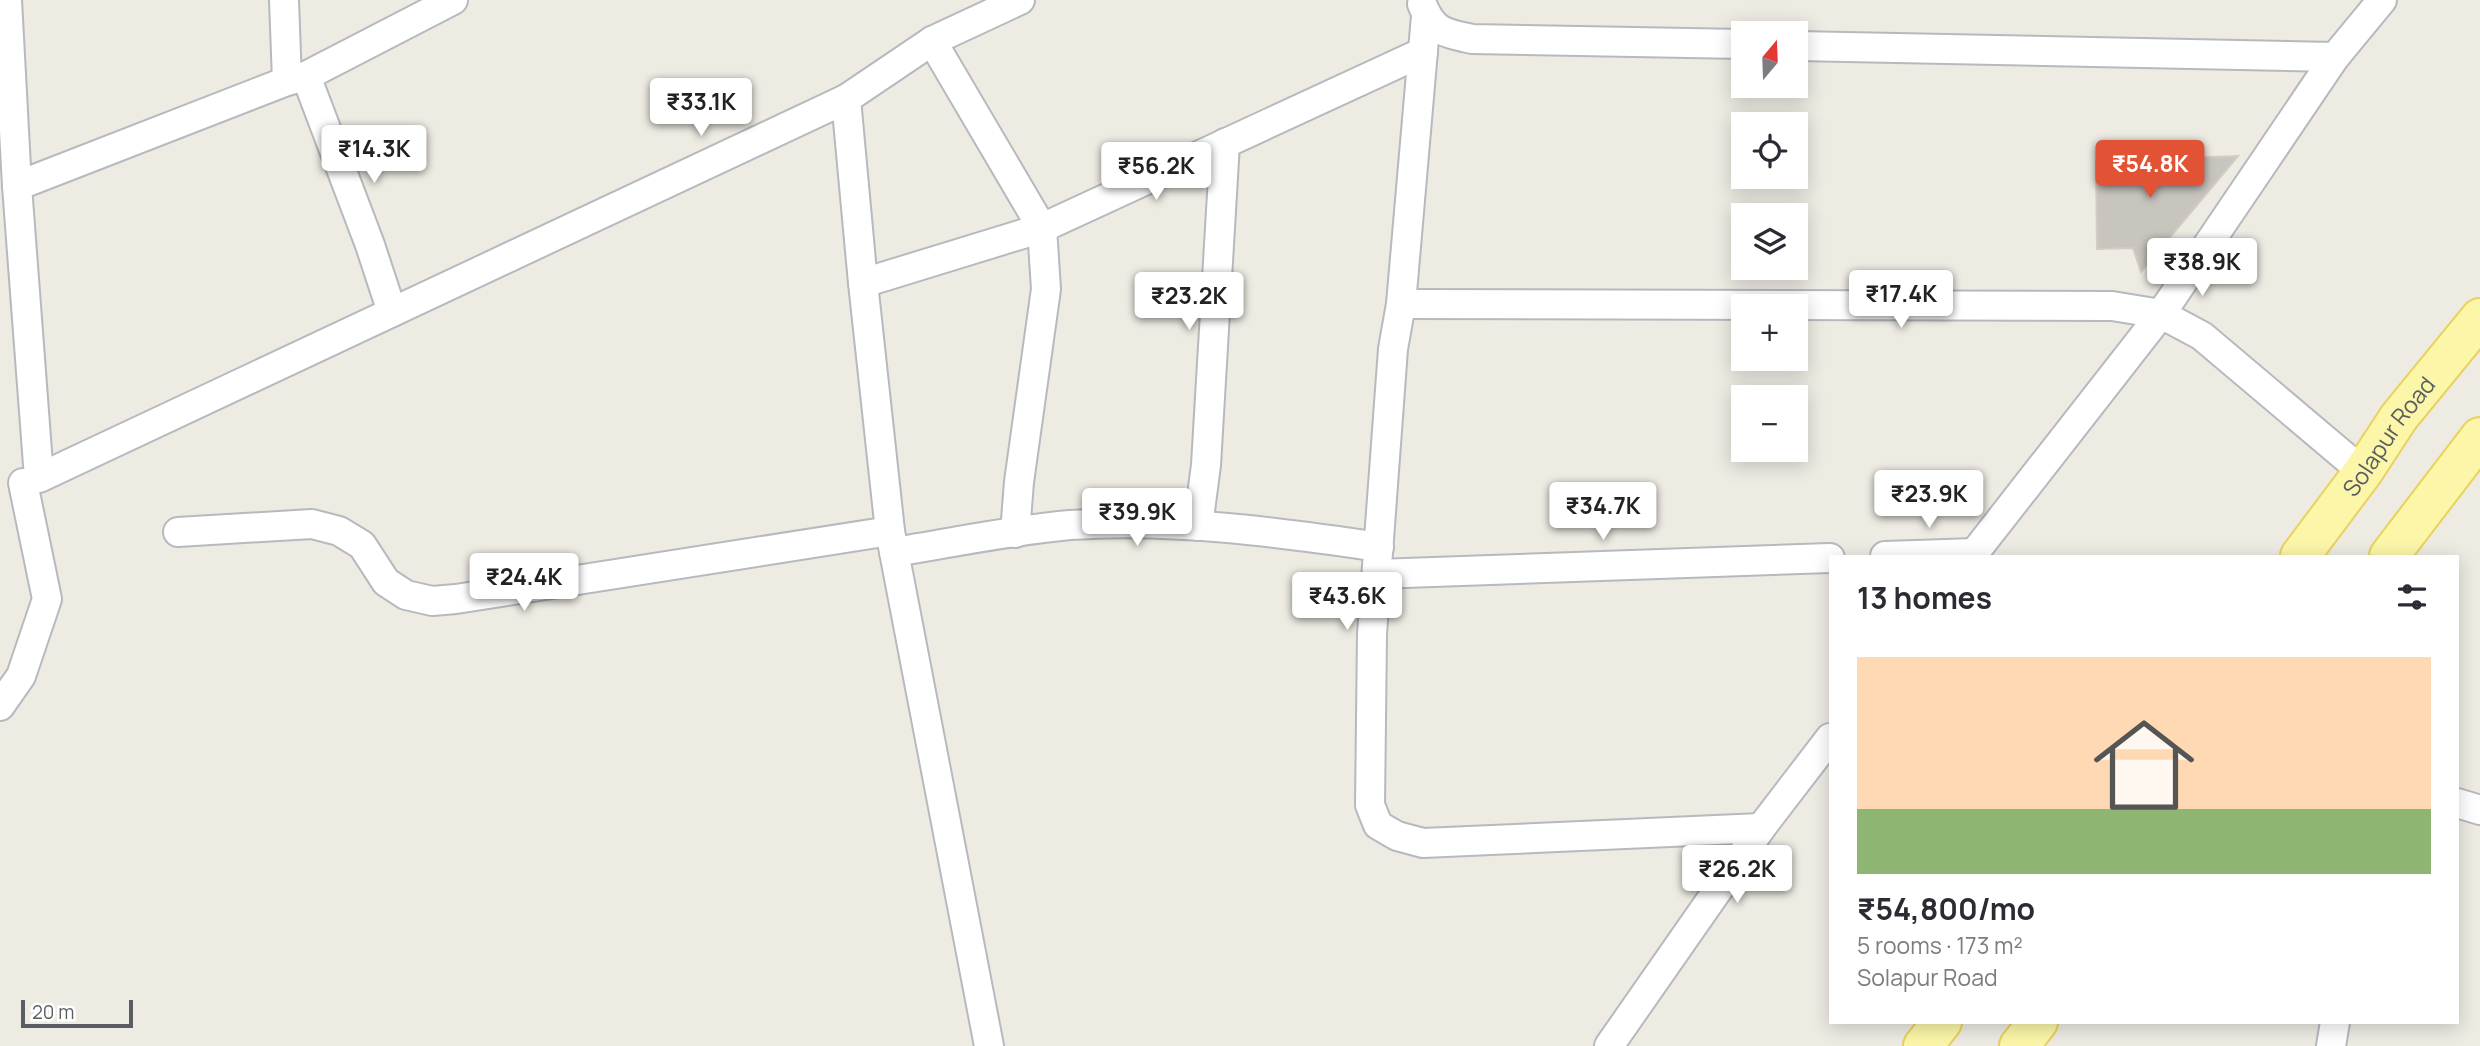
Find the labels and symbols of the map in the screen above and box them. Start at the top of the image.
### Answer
north arrow [1731,21,1808,98]
pin: ₹33.1K [644,78,758,138]
pin: ₹14.3K [317,125,431,185]
pin: ₹54.8K [2093,140,2207,200]
pin: ₹56.2K [1099,142,1213,202]
pin: ₹38.9K [2145,238,2259,298]
pin: ₹17.4K [1844,270,1958,330]
pin: ₹23.2K [1132,272,1246,332]
street label: Solapur Road [2334,369,2442,503]
pin: ₹23.9K [1872,470,1986,530]
pin: ₹34.7K [1546,482,1660,542]
pin: ₹39.9K [1080,489,1194,548]
pin: ₹24.4K [467,554,581,613]
pin: ₹43.6K [1290,572,1404,632]
pin: ₹26.2K [1680,846,1794,905]
scale bar [21,997,133,1029]

